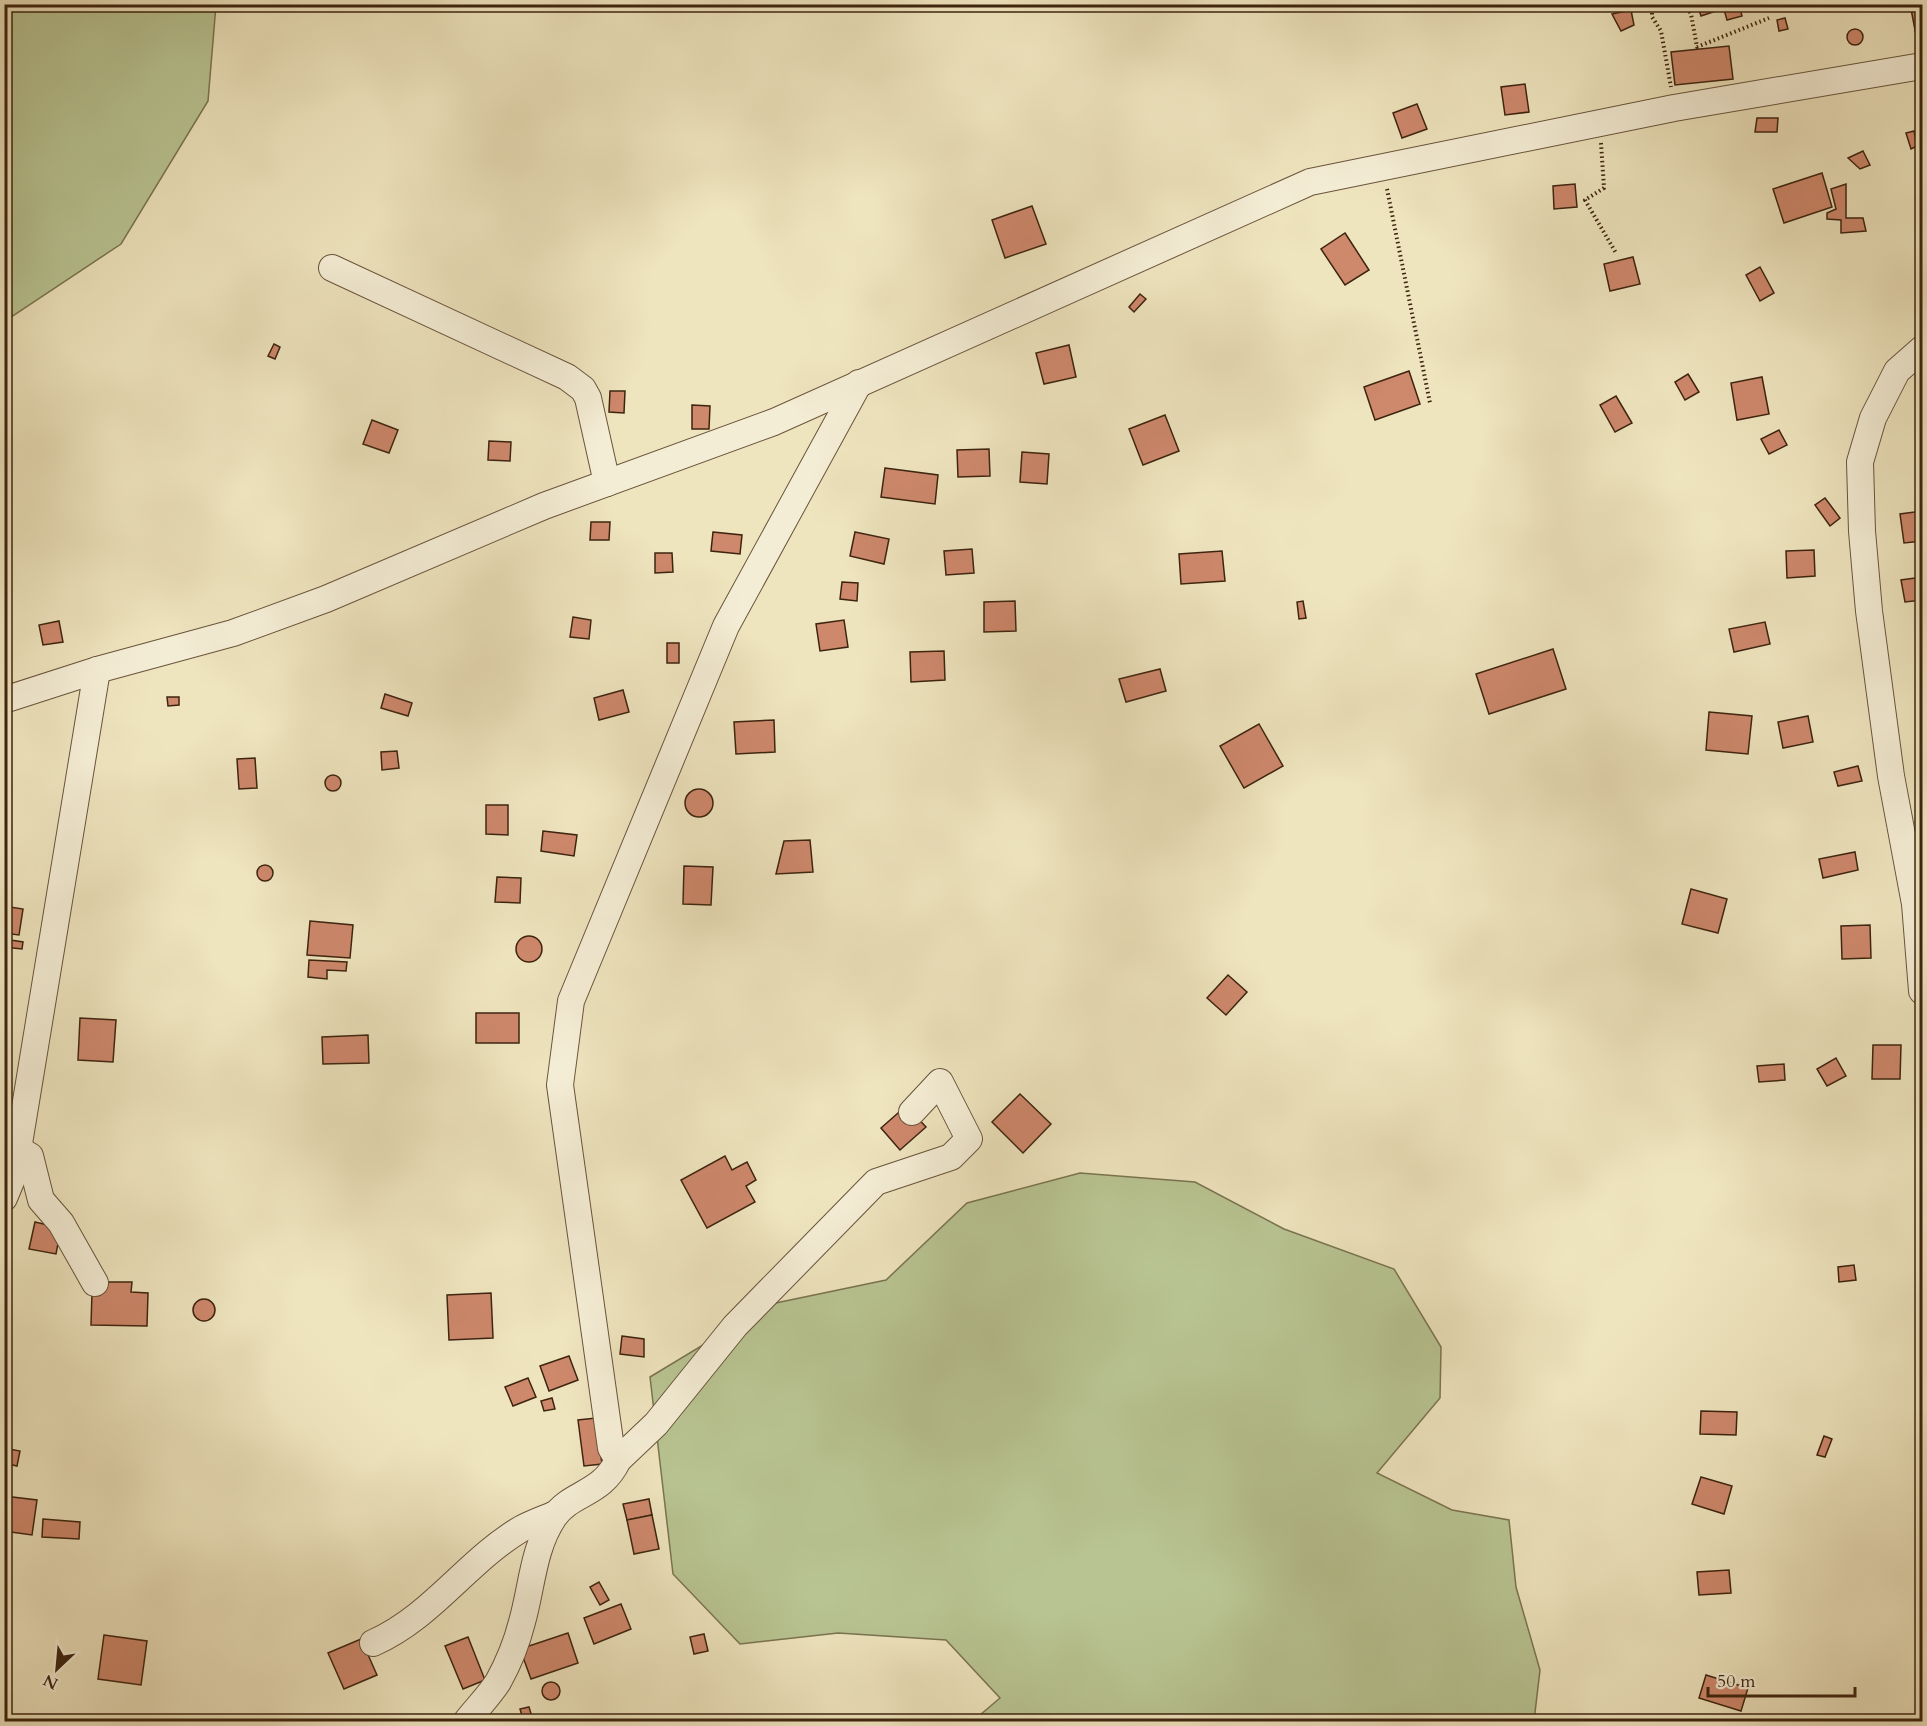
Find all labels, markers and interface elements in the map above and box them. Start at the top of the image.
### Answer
north arrow [27,1639,87,1699]
scale bar [1708,1660,1855,1698]
text: N [40,1669,62,1695]
text: 50 m [1717,1669,1756,1694]

